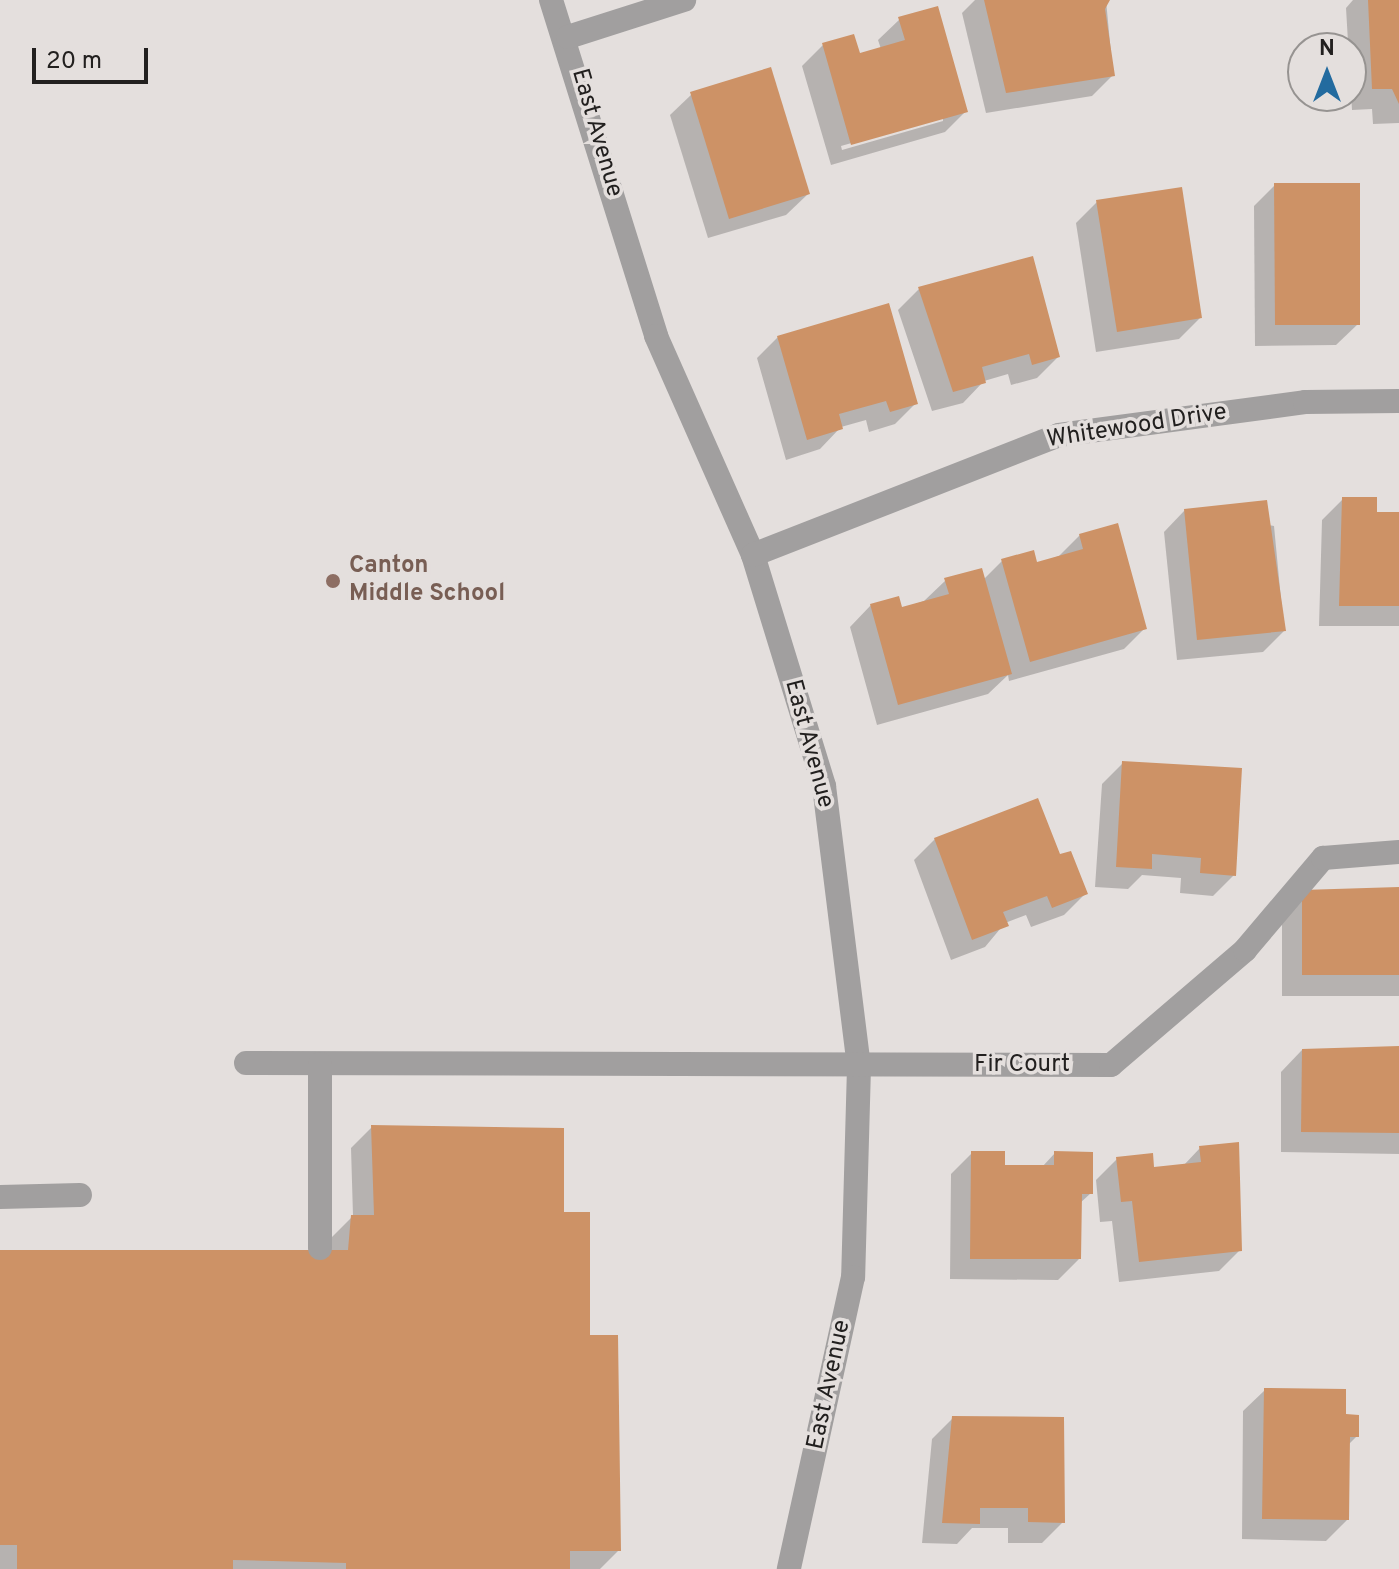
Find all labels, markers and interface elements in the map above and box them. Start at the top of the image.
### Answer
scale bar [36,32,152,82]
north arrow [1287,32,1367,112]
text: N [1319,36,1335,63]
text: 20 m [46,47,102,77]
street label: East Avenue [564,65,628,201]
street label: Whitewood Drive [1045,399,1229,455]
place label: Canton Middle School [349,553,505,609]
marker: Canton Middle School [324,572,342,590]
street label: East Avenue [777,676,839,812]
street label: Fir Court [974,1052,1070,1080]
street label: East Avenue [802,1317,858,1453]

